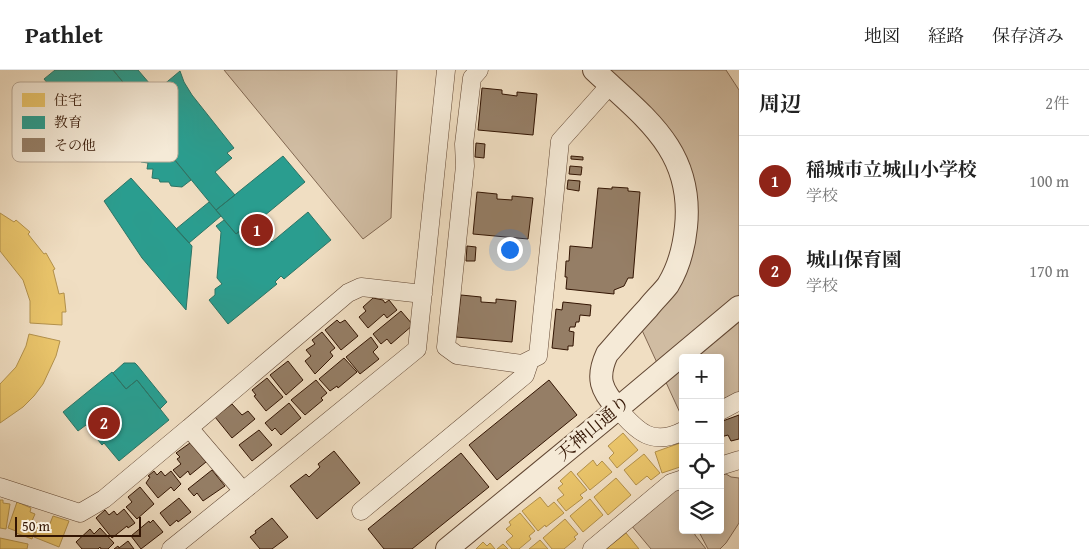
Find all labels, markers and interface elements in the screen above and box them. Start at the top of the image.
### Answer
text: Pathlet [25,17,103,52]
text: 地図 [864,22,900,49]
text: 経路 [928,22,964,49]
text: 保存済み [992,22,1064,49]
legend [12,82,178,162]
text: 周辺 [759,88,801,119]
text: 住宅 [54,90,82,110]
text: 2件 [1045,91,1069,115]
text: 教育 [54,112,82,132]
text: その他 [54,135,96,155]
text: 稲城市立城山小学校 [806,155,977,183]
text: 1 [771,169,779,193]
text: 100 m [1029,169,1069,193]
text: 学校 [806,183,838,207]
pin: 1 [241,211,273,249]
your location [497,237,523,263]
text: 城山保育園 [806,245,901,273]
text: 2 [771,259,779,283]
text: 170 m [1029,259,1069,283]
text: 学校 [806,273,838,297]
map controls [679,354,724,534]
button: + [679,354,724,399]
street label: 天神山通り [550,388,636,467]
button: − [679,399,724,444]
pin: 2 [88,404,120,442]
button: locate [679,444,724,489]
button: layers [679,489,724,534]
scale bar [15,514,141,537]
text: 50 m [22,516,50,536]

